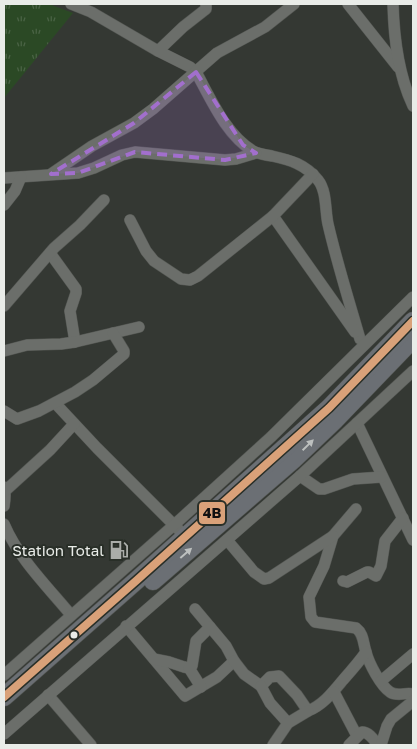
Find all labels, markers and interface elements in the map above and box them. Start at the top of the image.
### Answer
one-way arrow [302,439,314,451]
line badge: 4B [198,501,226,525]
text: 4B [203,504,221,521]
fuel station icon: Station Total [108,539,130,561]
place label: Station Total [12,541,104,559]
one-way arrow [180,547,192,559]
unlabelled marker [69,630,79,640]

